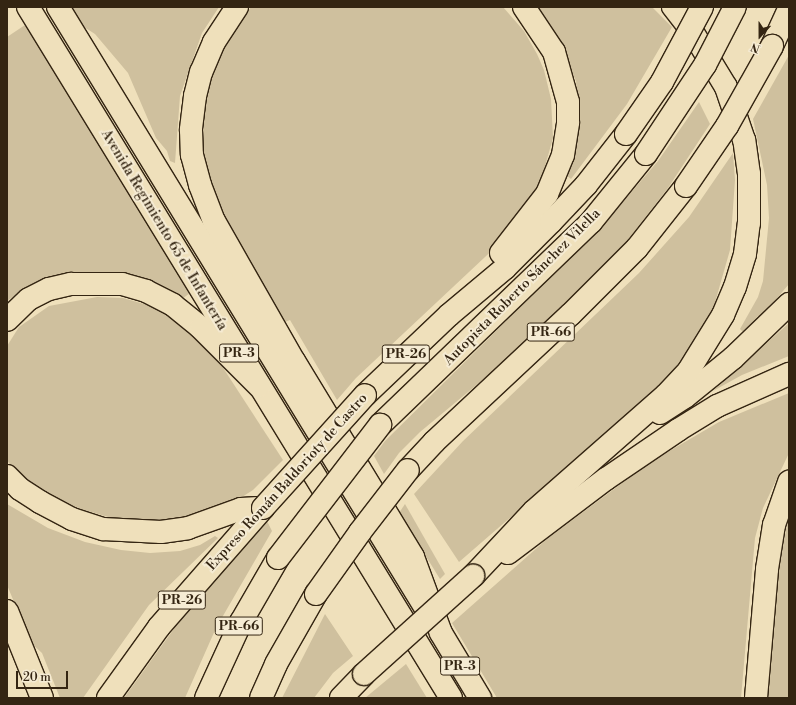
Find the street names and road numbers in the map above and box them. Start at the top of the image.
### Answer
street label: Avenida Regimiento 65 de Infantería [97,127,231,333]
street label: Autopista Roberto Sánchez Vilella [440,205,604,369]
road number: PR-66 [526,321,576,343]
road number: PR-3 [219,342,259,364]
road number: PR-26 [381,343,431,365]
street label: Expreso Román Baldorioty de Castro [203,390,371,574]
road number: PR-26 [157,589,207,611]
road number: PR-66 [214,615,264,637]
road number: PR-3 [440,655,480,677]

